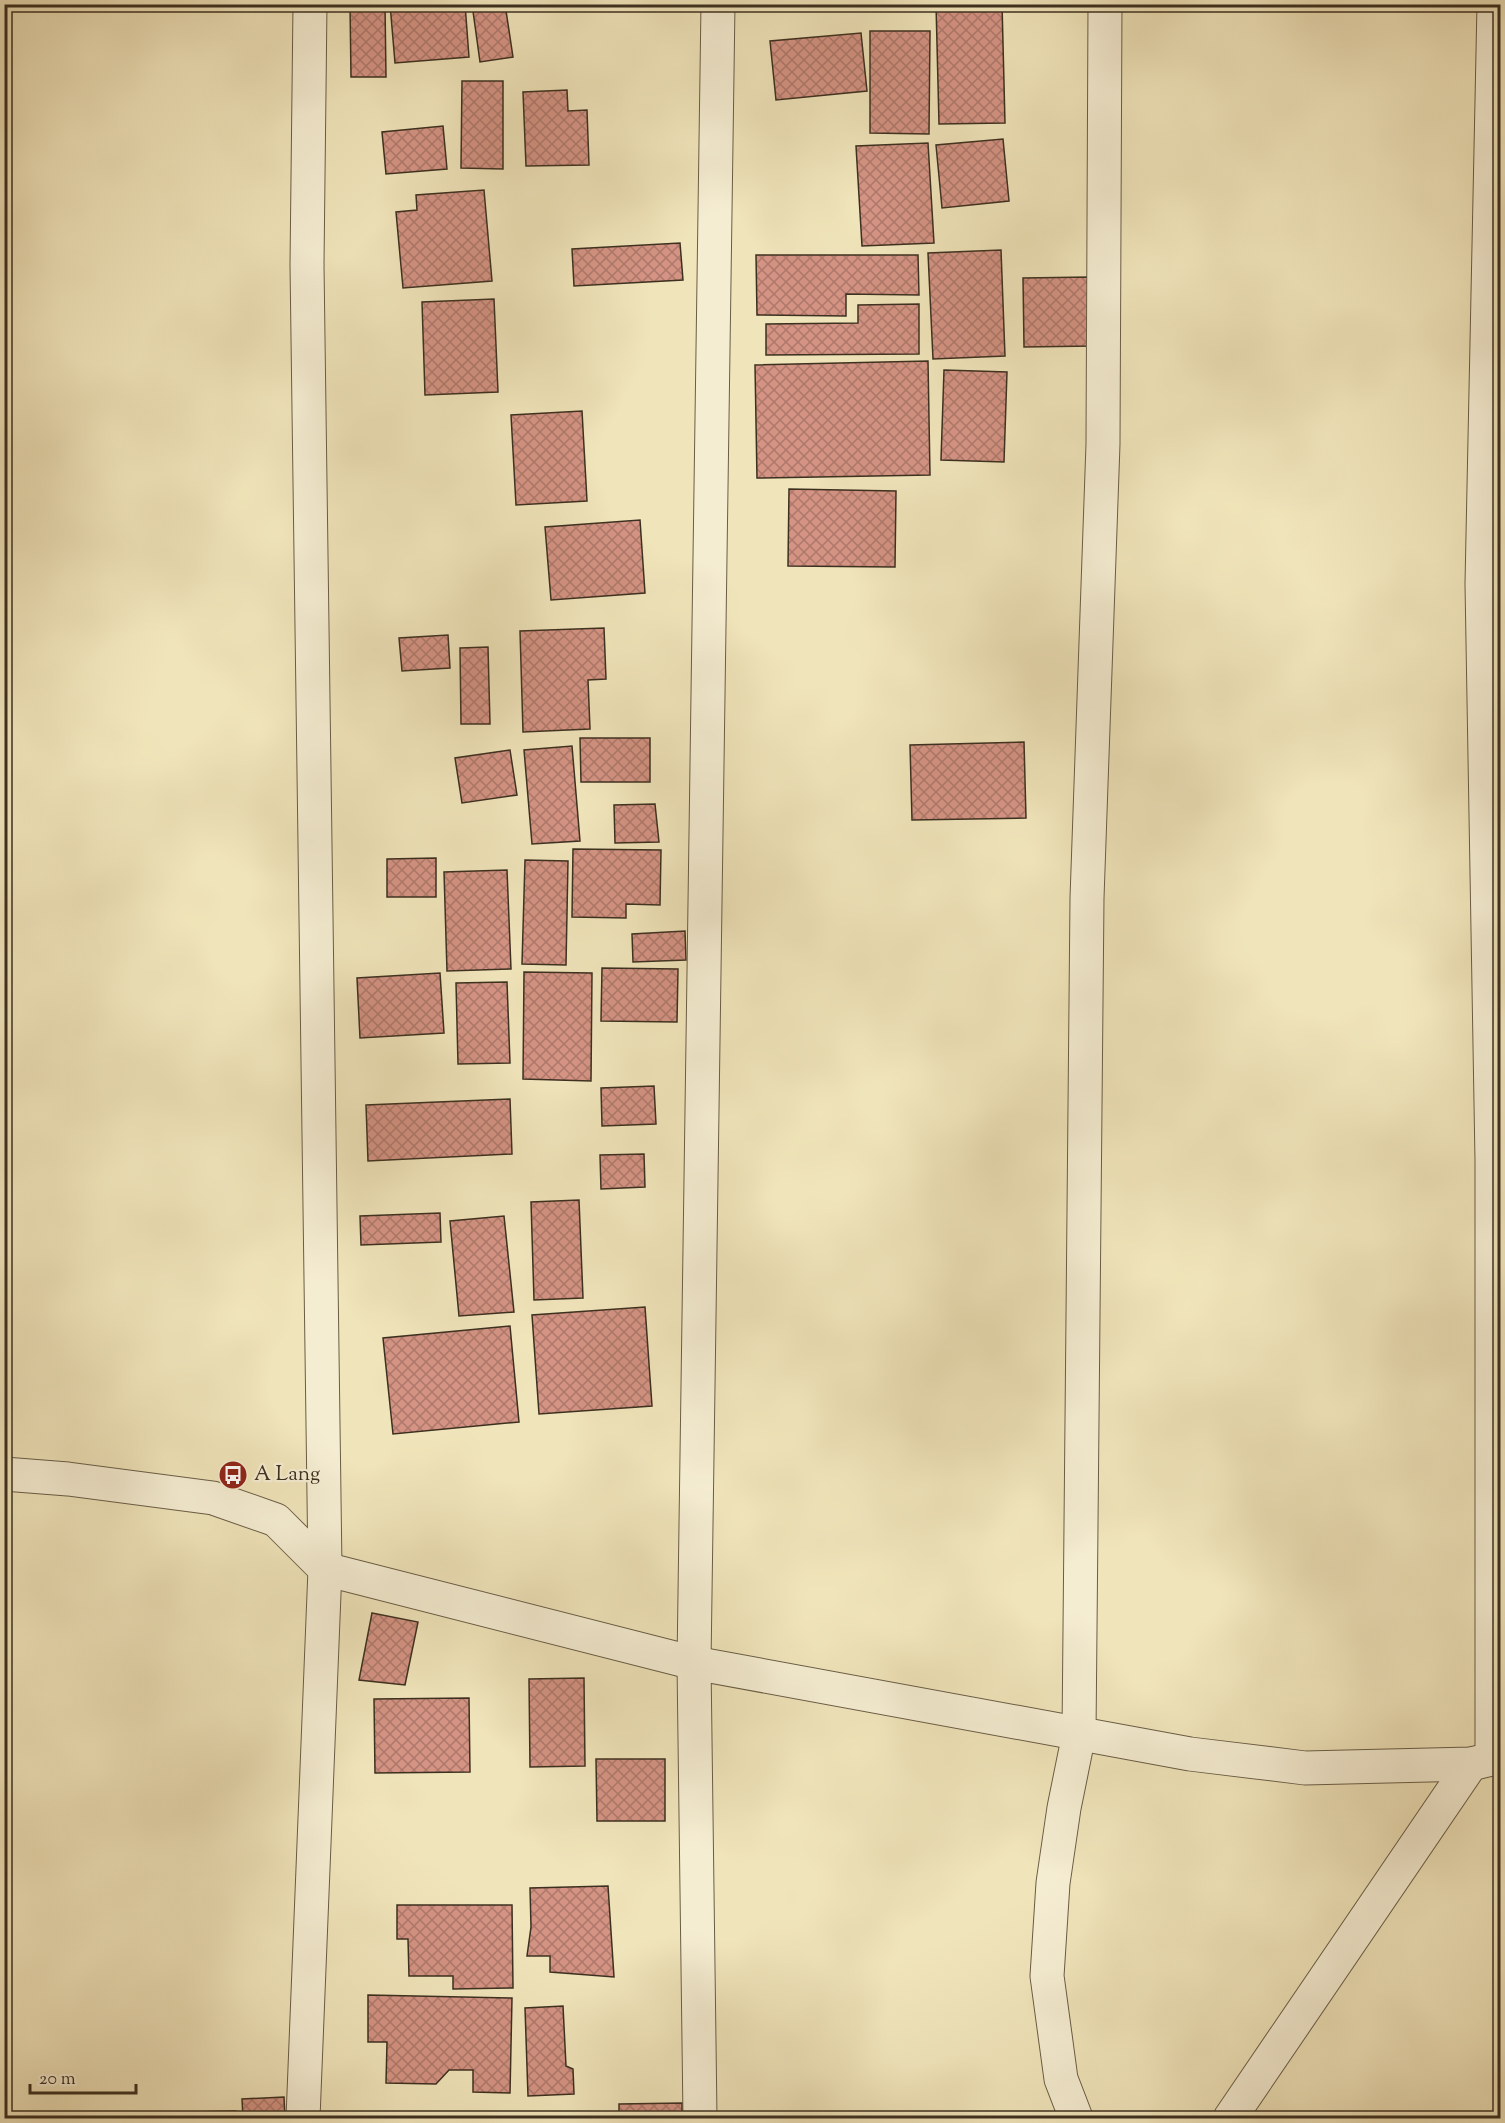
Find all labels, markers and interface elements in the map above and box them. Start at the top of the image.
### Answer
bus stop icon: A Lang [217,1459,249,1491]
place label: A Lang [254,1460,320,1490]
scale bar [30,2057,136,2095]
text: 20 m [39,2067,76,2093]

